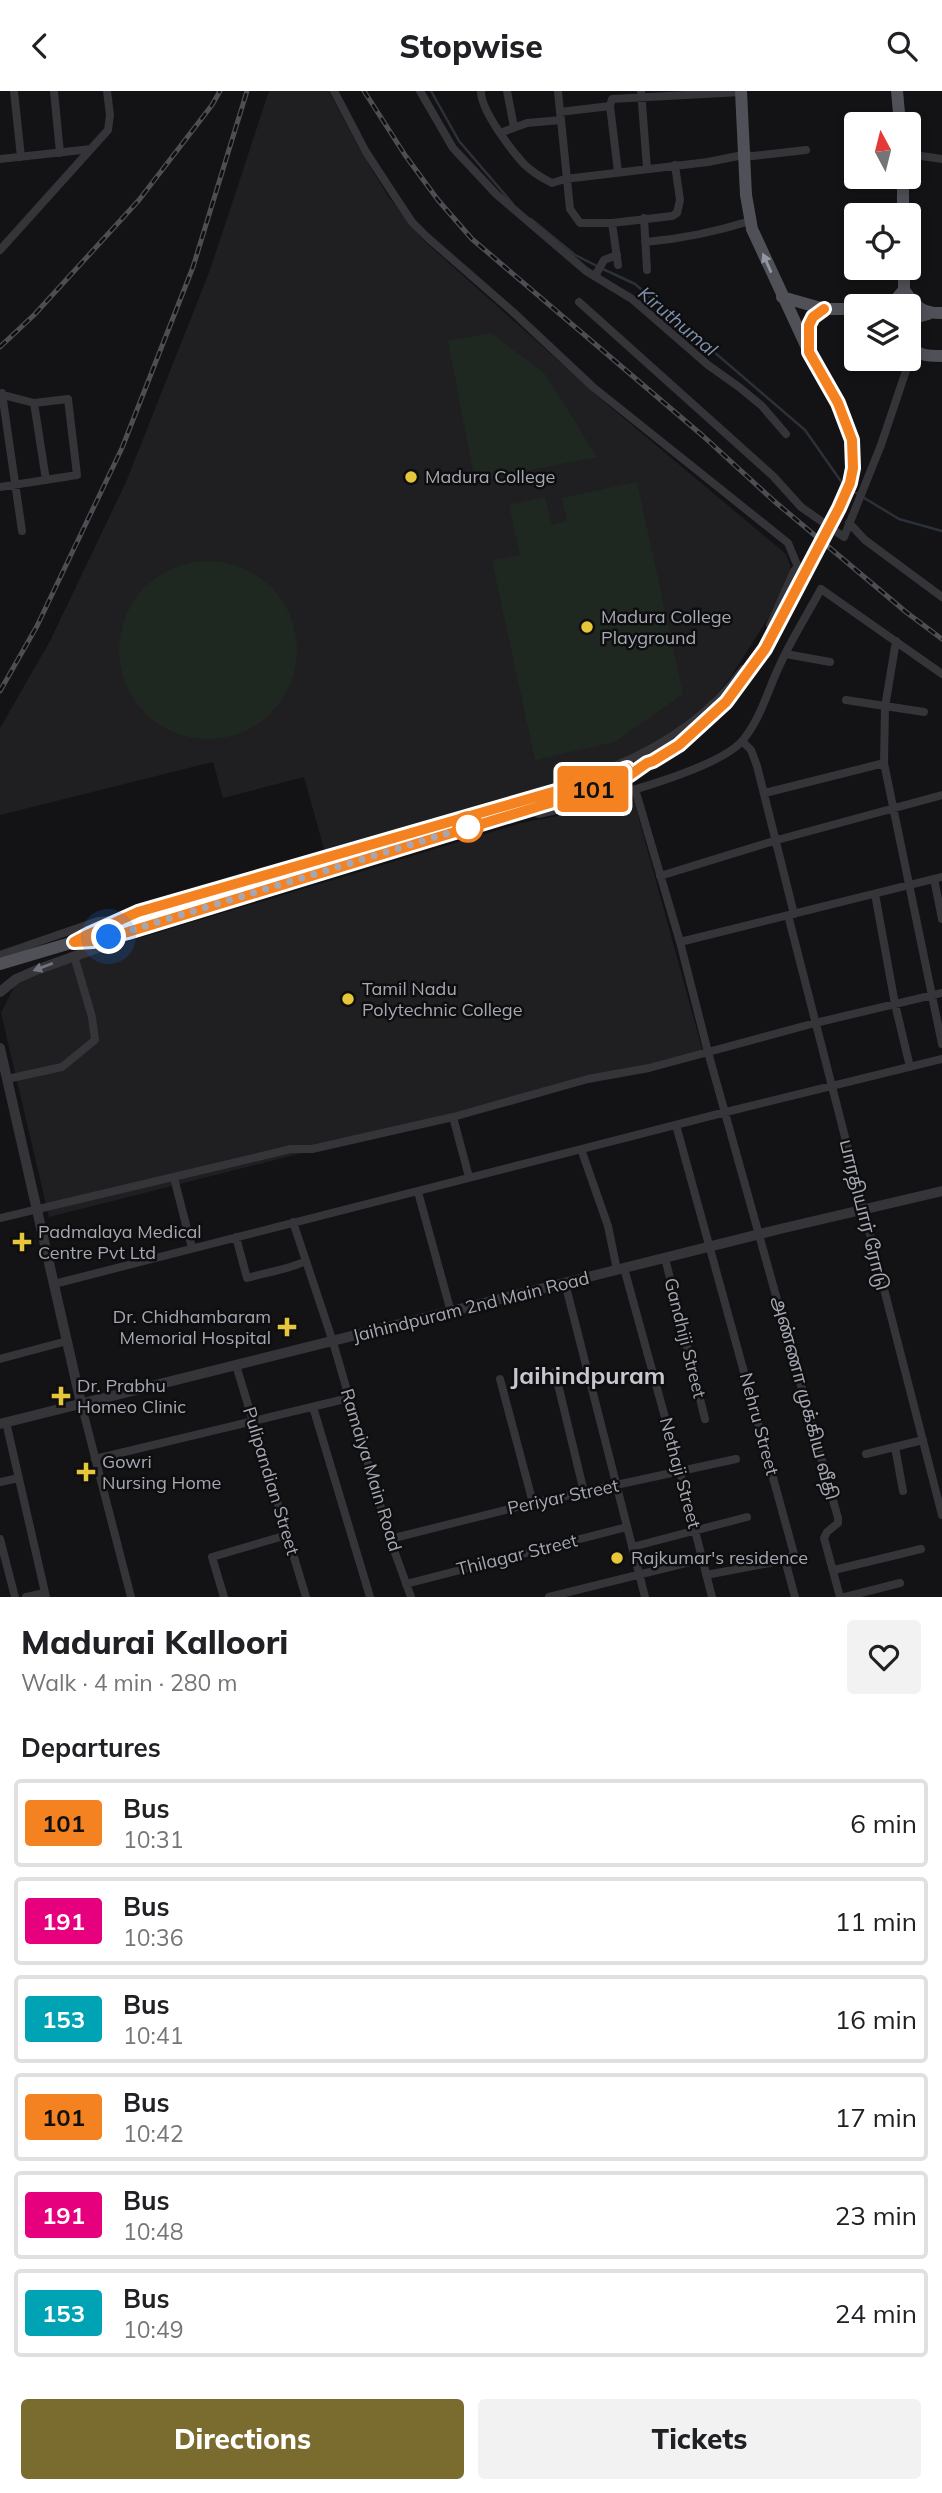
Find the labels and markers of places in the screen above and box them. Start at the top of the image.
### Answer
place label: Madura College [425,465,555,488]
marker: Madura College [403,469,419,485]
place label: Madura College Playground [601,605,731,649]
marker: Madura College Playground [579,619,595,635]
unlabelled marker [453,812,483,842]
place label: Tamil Nadu Polytechnic College [362,977,522,1021]
marker: Tamil Nadu Polytechnic College [340,991,356,1007]
place label: Padmalaya Medical Centre Pvt Ltd [38,1220,202,1264]
marker: Padmalaya Medical Centre Pvt Ltd [12,1232,32,1252]
place label: Dr. Chidhambaram Memorial Hospital [113,1305,271,1349]
marker: Dr. Chidhambaram Memorial Hospital [277,1317,297,1337]
place label: Dr. Prabhu Homeo Clinic [77,1374,186,1418]
marker: Dr. Prabhu Homeo Clinic [51,1386,71,1406]
place label: Gowri Nursing Home [102,1450,221,1494]
marker: Gowri Nursing Home [76,1462,96,1482]
place label: Rajkumar's residence [631,1546,808,1569]
marker: Rajkumar's residence [609,1550,625,1566]

